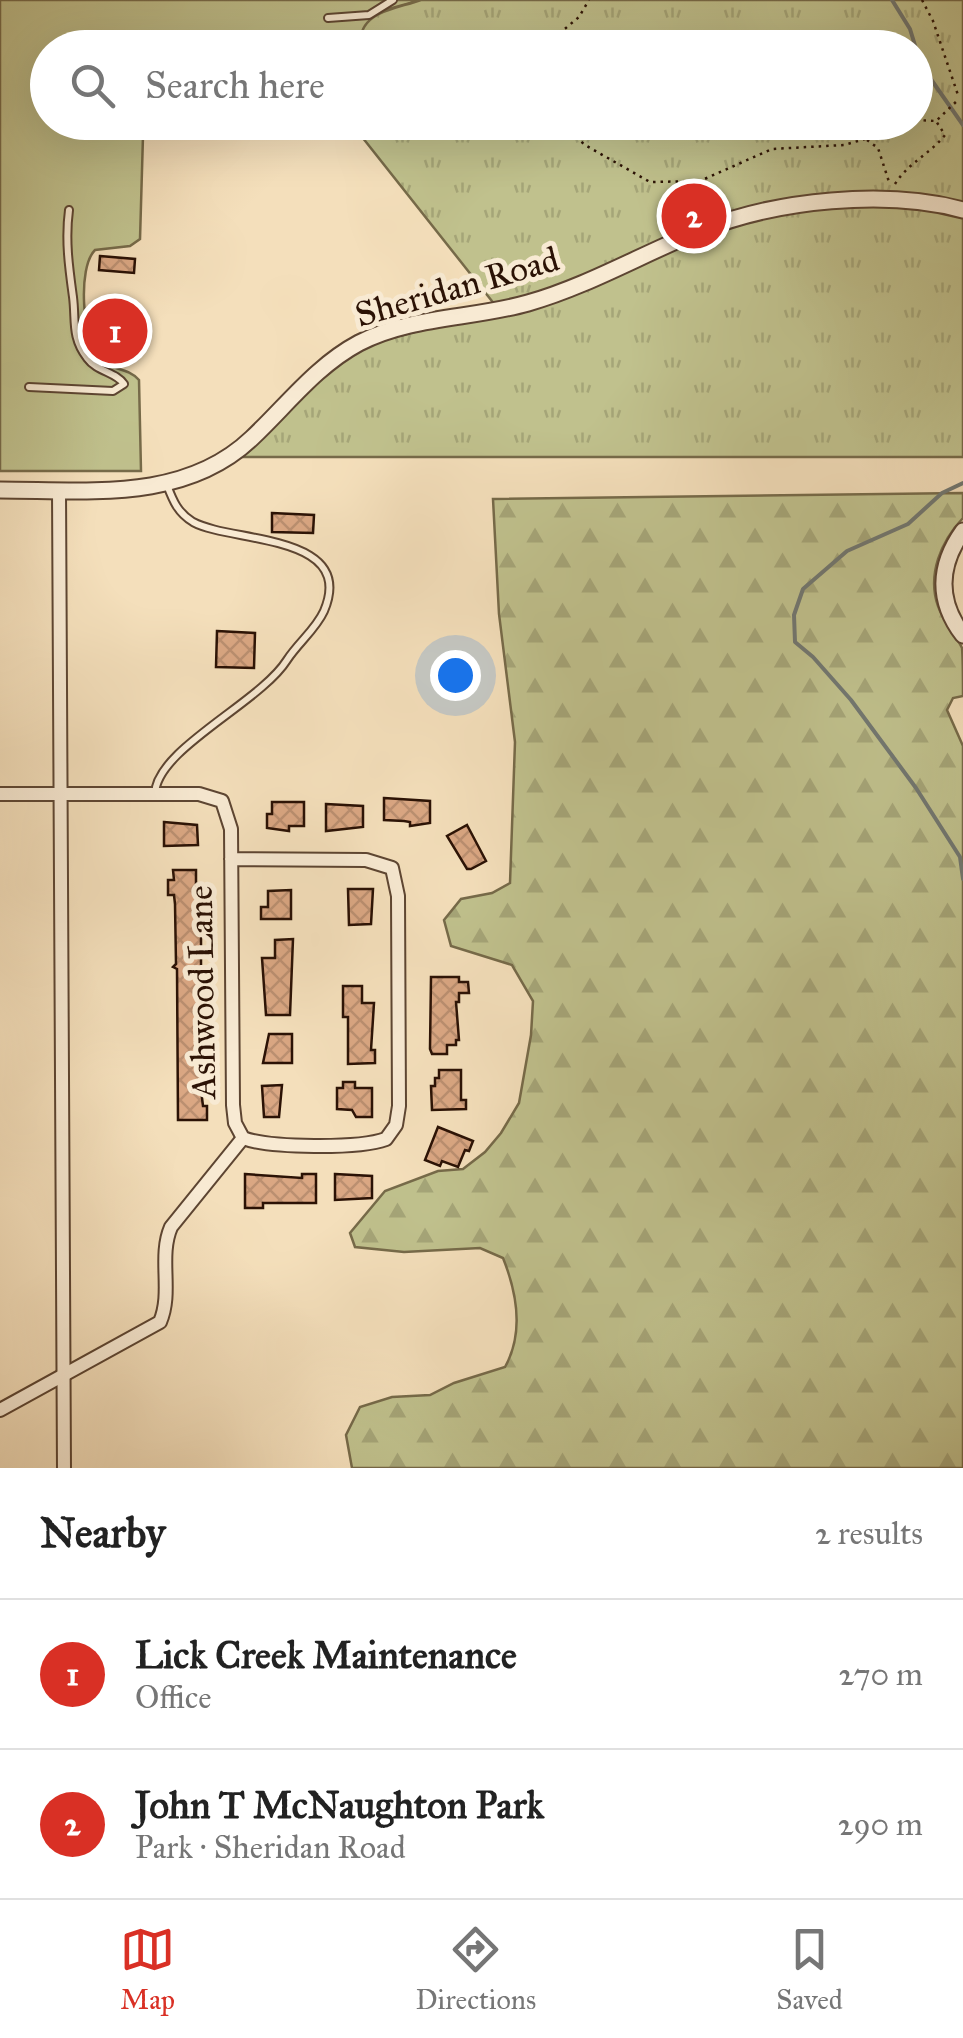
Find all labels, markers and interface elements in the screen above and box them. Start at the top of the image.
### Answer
search box [30,30,933,140]
icon: search [65,58,120,113]
text: Search here [145,62,325,108]
pin: 2 [662,178,726,254]
street label: Sheridan Road [350,237,564,337]
pin: 1 [82,294,148,368]
your location [430,650,481,701]
street label: Ashwood Lane [179,885,225,1101]
text: Nearby [40,1507,165,1559]
text: 2 results [815,1514,923,1553]
text: Lick Creek Maintenance [135,1632,517,1678]
text: 1 [66,1655,79,1694]
text: 270 m [839,1655,923,1694]
text: Office [135,1678,212,1717]
text: John T McNaughton Park [135,1782,544,1828]
text: 2 [65,1805,80,1844]
text: 290 m [838,1805,923,1844]
text: Park · Sheridan Road [135,1828,406,1867]
tab: Map [120,1922,175,2017]
tab: Directions [415,1922,536,2017]
tab: Saved [776,1922,843,2017]

